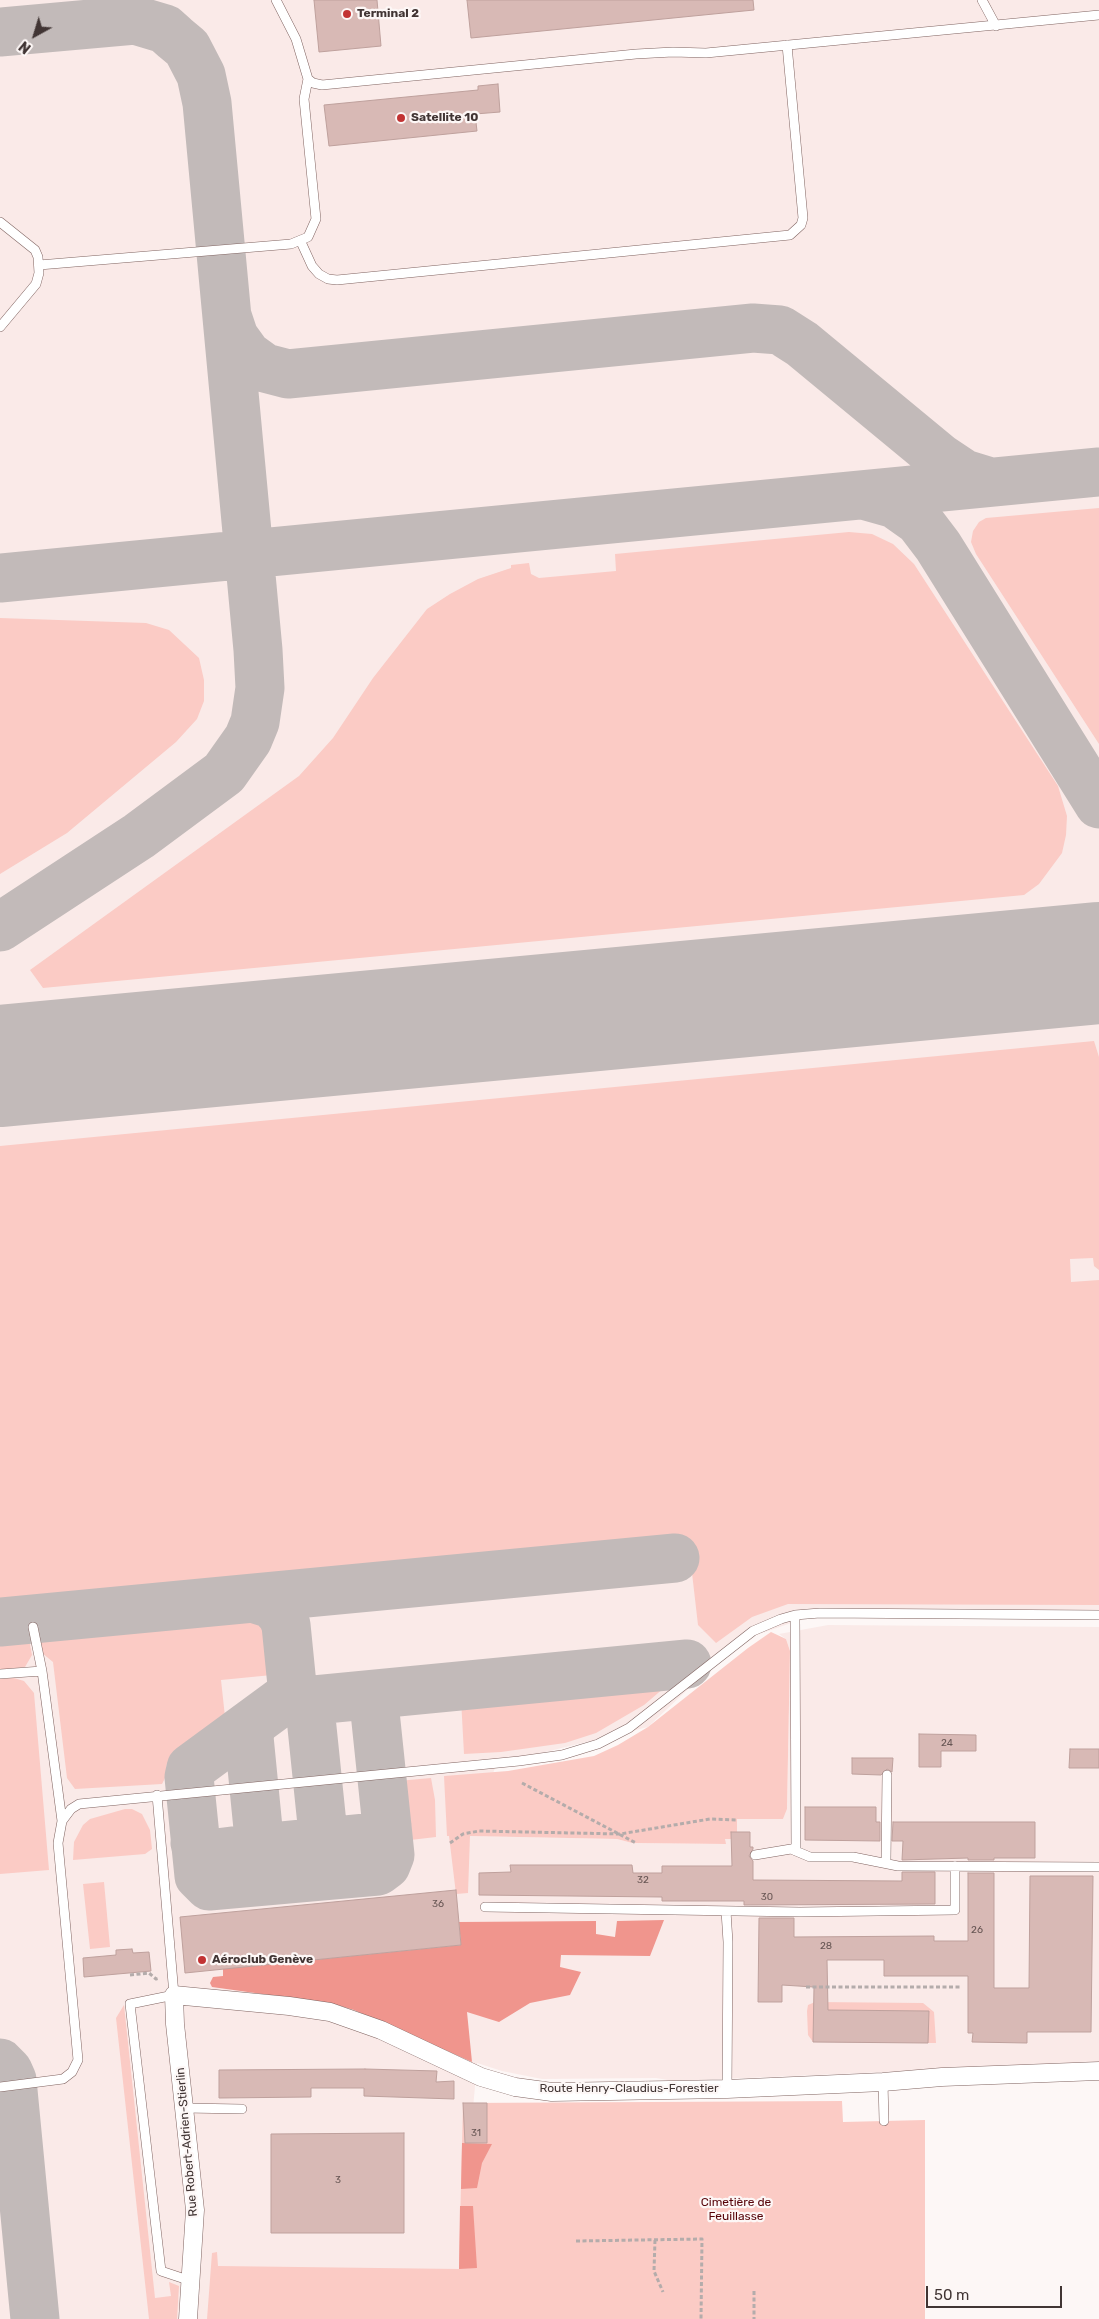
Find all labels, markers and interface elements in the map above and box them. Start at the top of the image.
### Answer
place label: Terminal 2 [357,7,419,21]
marker: Terminal 2 [341,8,353,20]
north arrow [10,10,60,60]
text: N [16,37,35,57]
place label: Satellite 10 [411,111,478,125]
marker: Satellite 10 [395,112,407,124]
house number: 24 [941,1737,953,1749]
house number: 32 [637,1874,649,1886]
house number: 30 [761,1891,773,1903]
house number: 36 [432,1898,444,1910]
house number: 26 [971,1924,983,1936]
house number: 28 [820,1940,832,1952]
place label: Aéroclub Genève [212,1953,313,1967]
marker: Aéroclub Genève [196,1954,208,1966]
street label: Rue Robert-Adrien-Stierlin [173,2067,201,2217]
street label: Route Henry-Claudius-Forestier [539,2082,719,2096]
house number: 31 [471,2127,481,2139]
house number: 3 [335,2174,341,2186]
park label: Cimetière de Feuillasse [701,2196,771,2224]
scale bar [929,2276,1065,2308]
text: 50 m [934,2286,969,2304]

